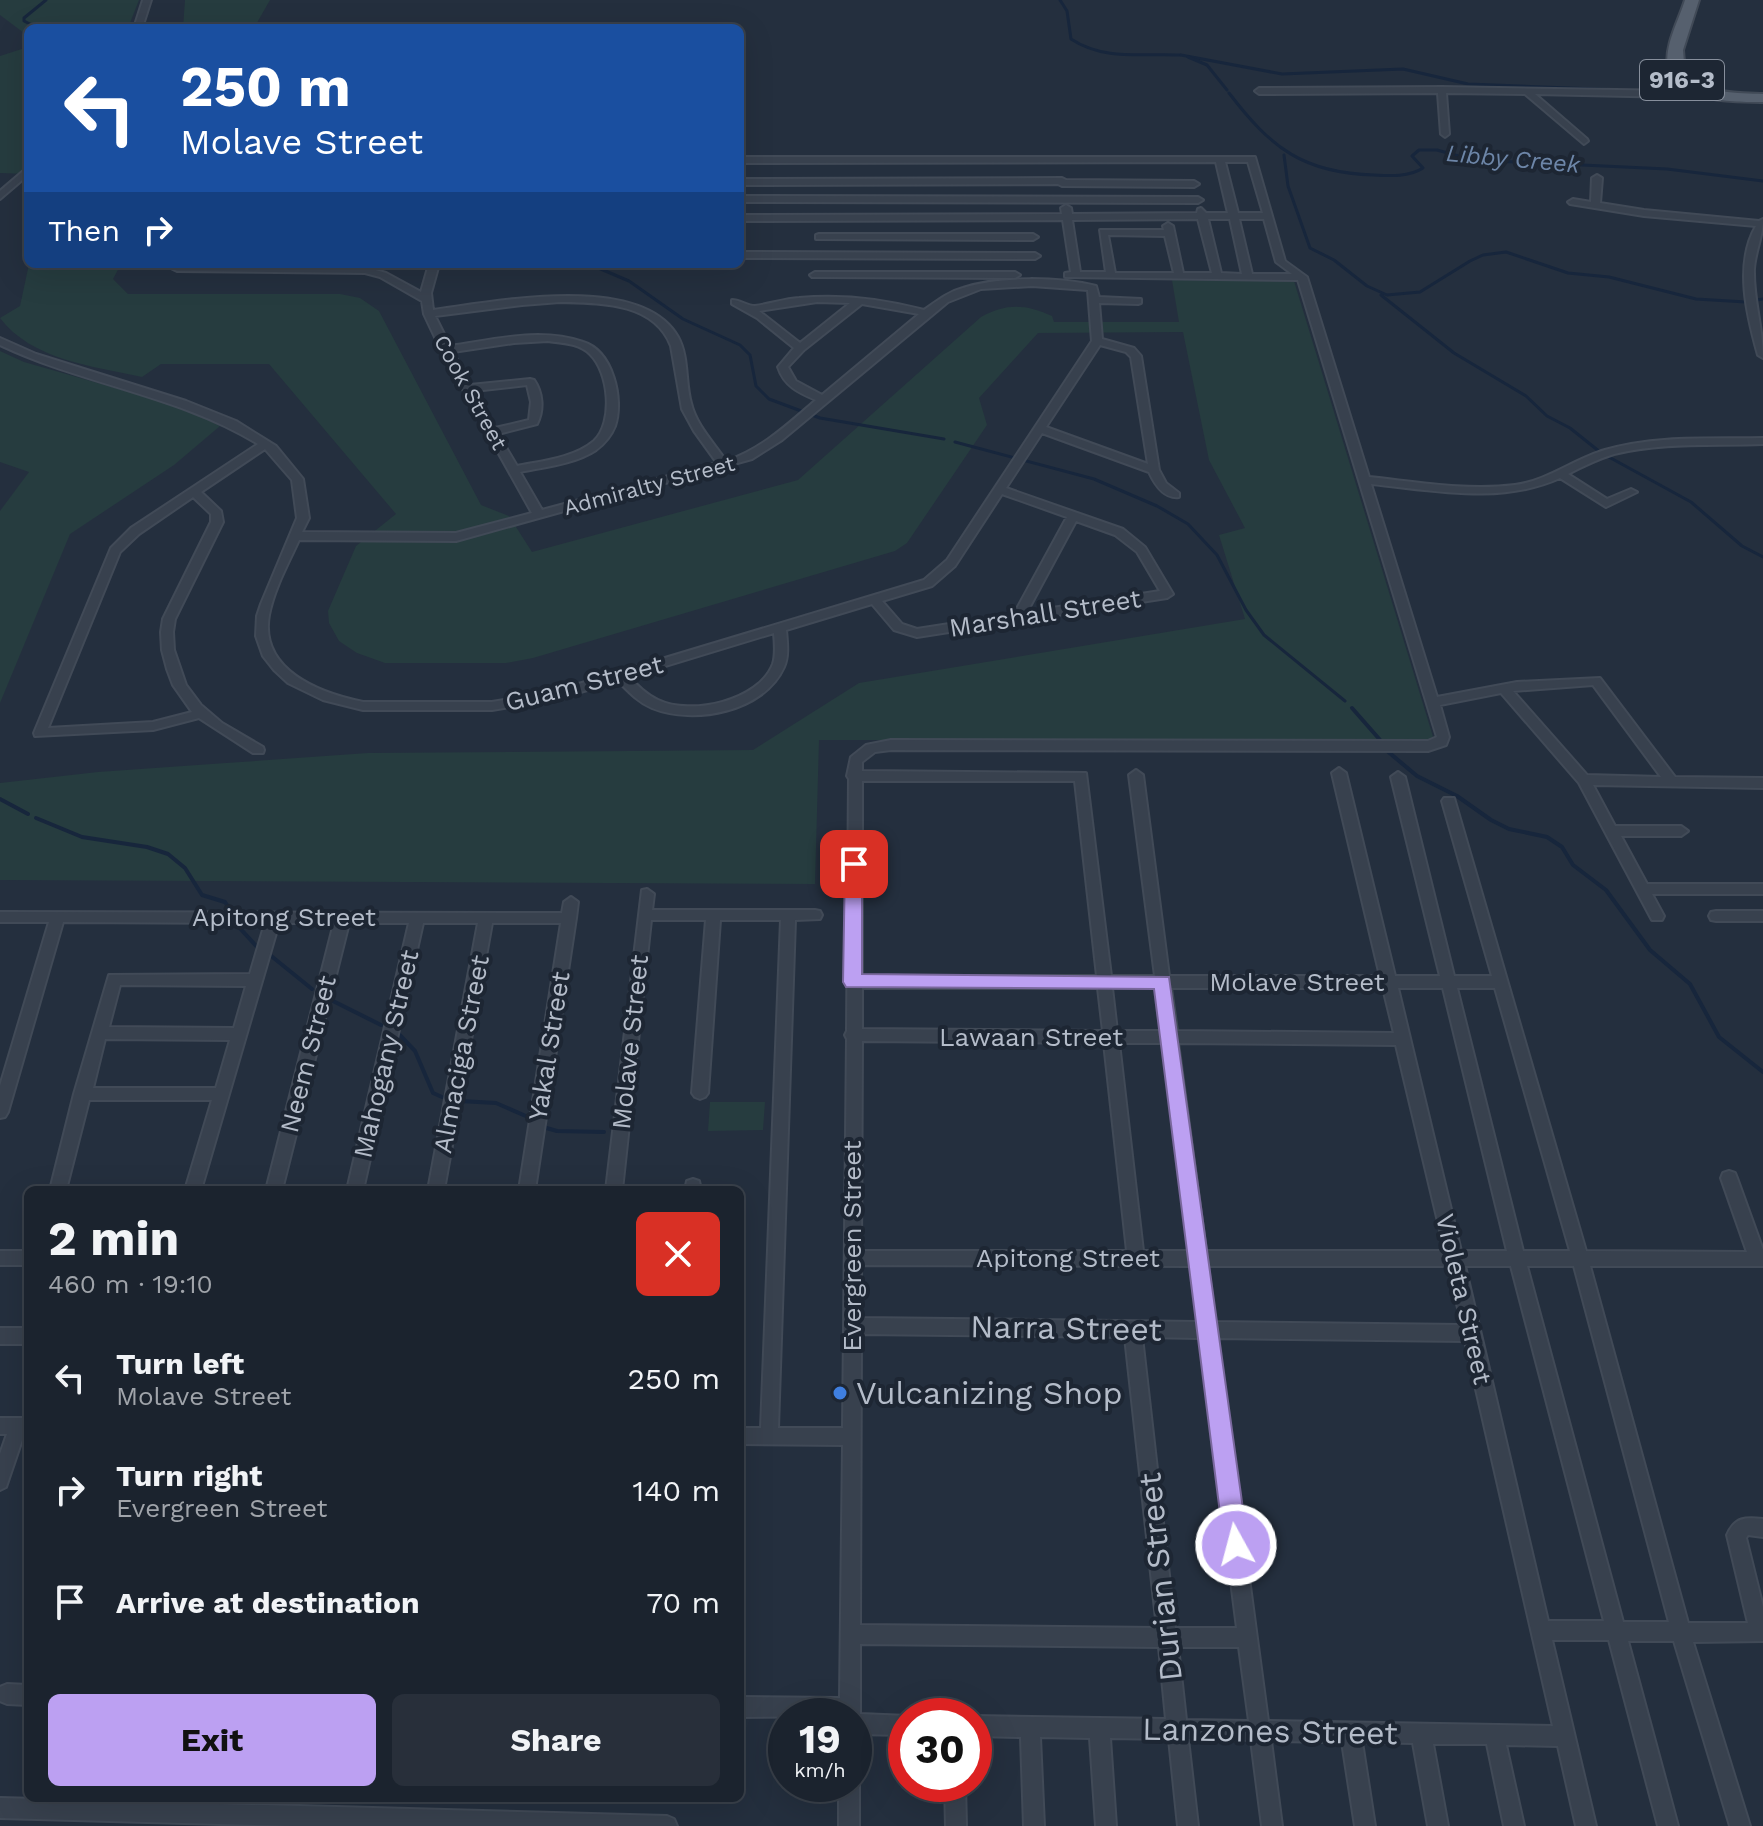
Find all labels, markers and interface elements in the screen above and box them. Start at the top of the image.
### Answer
text: 250 m [180,54,351,120]
icon: left [48,56,152,160]
road number: 916-3 [1640,60,1724,100]
text: Molave Street [180,121,423,163]
water label: Libby Creek [1445,139,1582,179]
icon: right [136,208,180,252]
text: Then [48,213,120,248]
street label: Cook Street [429,331,512,454]
street label: Admiralty Street [561,451,737,520]
street label: Marshall Street [947,583,1143,643]
street label: Guam Street [502,649,666,717]
pin [820,830,888,898]
icon: arrive [832,842,876,886]
street label: Apitong Street [192,902,376,932]
street label: Mahogany Street [347,947,425,1161]
street label: Almaciga Street [427,952,495,1156]
street label: Molave Street [606,953,654,1131]
street label: Molave Street [1209,967,1385,997]
street label: Yakal Street [522,969,576,1123]
street label: Neem Street [274,972,342,1136]
street label: Lawaan Street [939,1022,1123,1052]
street label: Evergreen Street [837,1140,867,1352]
text: 2 min [48,1210,179,1267]
street label: Violeta Street [1430,1211,1498,1387]
button: close [636,1212,720,1296]
street label: Apitong Street [976,1243,1160,1273]
text: 460 m · 19:10 [48,1269,213,1299]
street label: Narra Street [970,1307,1162,1349]
text: Turn left [116,1346,244,1381]
icon: left [48,1356,92,1400]
text: 250 m [628,1361,720,1396]
place label: Vulcanizing Shop [856,1374,1122,1412]
text: Molave Street [116,1381,291,1411]
marker: Vulcanizing Shop [831,1384,849,1402]
text: Turn right [116,1458,262,1493]
icon: right [48,1468,92,1512]
street label: Durian Street [1130,1471,1190,1683]
text: 140 m [632,1473,720,1508]
text: Evergreen Street [116,1493,327,1523]
position arrow [1194,1503,1278,1587]
icon: arrive [48,1580,92,1624]
text: Arrive at destination [116,1585,420,1620]
text: 70 m [646,1585,720,1620]
button: Exit [48,1694,376,1786]
button: Share [392,1694,720,1786]
speed limit sign: 30 [888,1698,992,1802]
street label: Lanzones Street [1142,1710,1398,1752]
text: 19 [799,1716,841,1763]
text: km/h [794,1758,846,1782]

